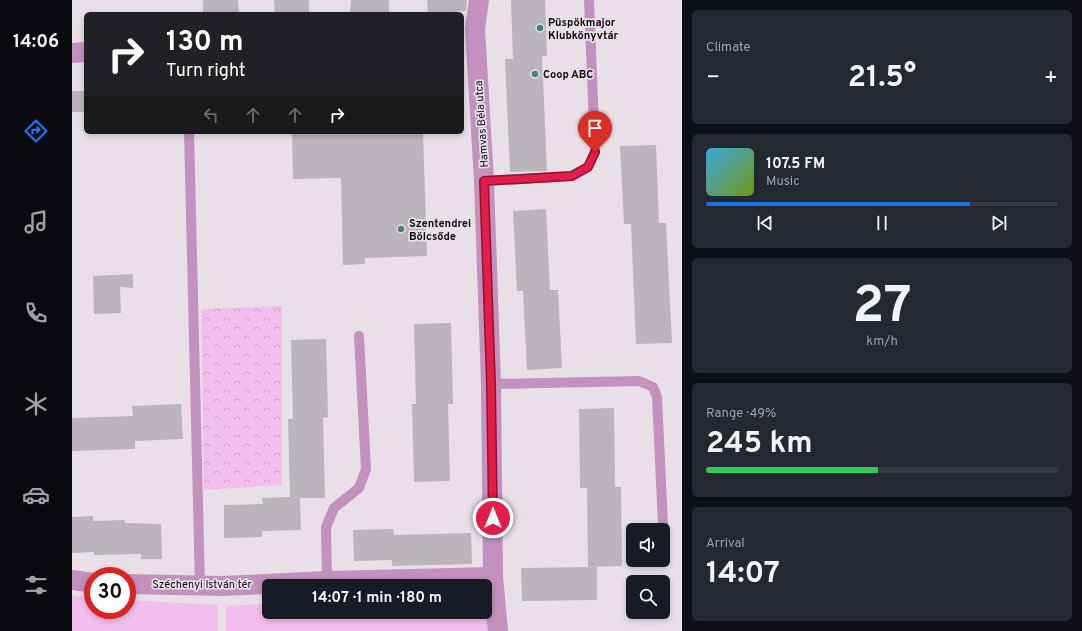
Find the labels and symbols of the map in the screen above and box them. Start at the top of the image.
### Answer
place label: Püspökmajor Klubkönyvtár [548,16,619,43]
marker: Püspökmajor Klubkönyvtár [535,23,545,33]
place label: Coop ABC [543,68,593,82]
marker: Coop ABC [530,69,540,79]
street label: Hamvas Béla utca [472,80,492,168]
pin [578,111,612,152]
place label: Szentendrei Bölcsőde [409,217,471,244]
marker: Szentendrei Bölcsőde [396,224,406,234]
position arrow [472,497,514,539]
speed limit sign: 30 [84,567,136,619]
street label: Széchenyi István tér [152,578,252,592]

